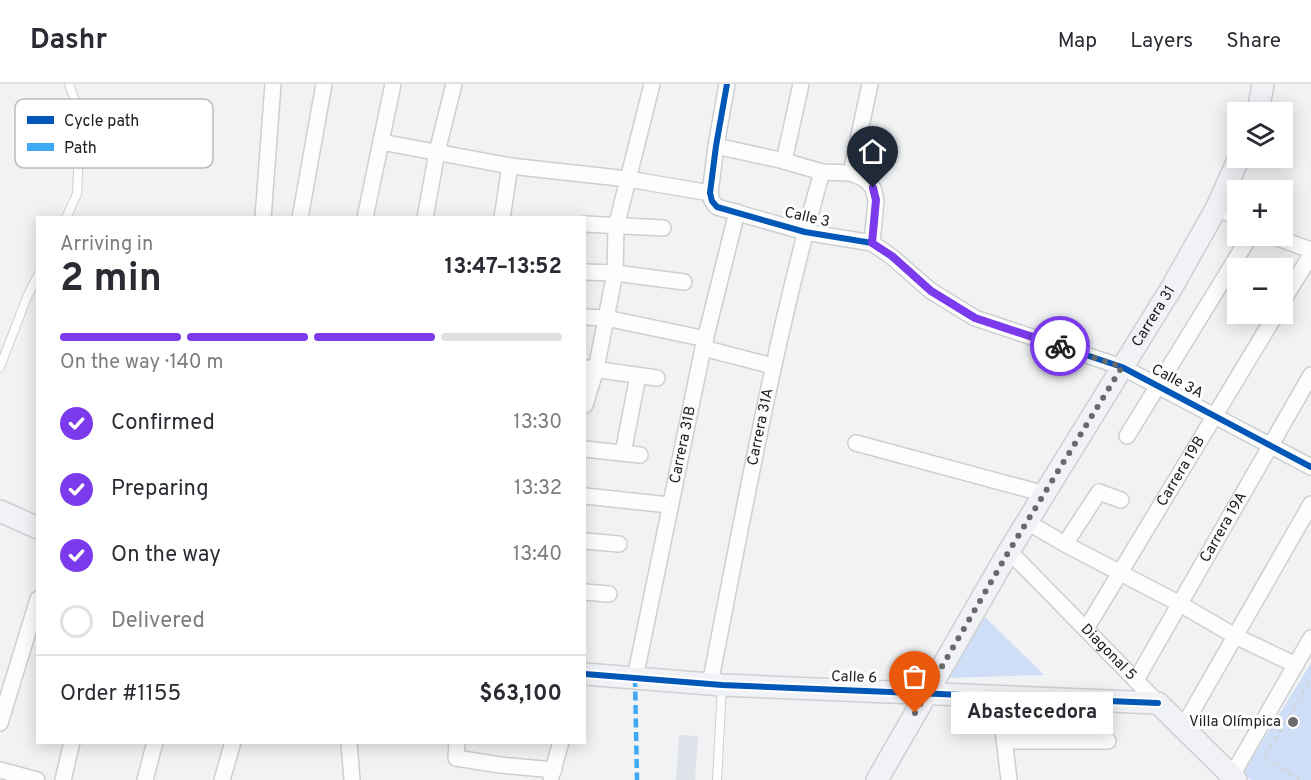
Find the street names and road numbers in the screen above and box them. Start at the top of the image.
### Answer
street label: Calle 3 [782,204,832,232]
street label: Carrera 31 [1128,282,1180,351]
street label: Calle 3A [1148,360,1206,404]
street label: Carrera 31A [743,387,778,467]
street label: Carrera 31B [666,404,700,485]
street label: Carrera 19B [1153,433,1209,510]
street label: Carrera 19A [1196,489,1251,566]
street label: Diagonal 5 [1076,620,1140,685]
street label: Calle 6 [831,668,877,688]

